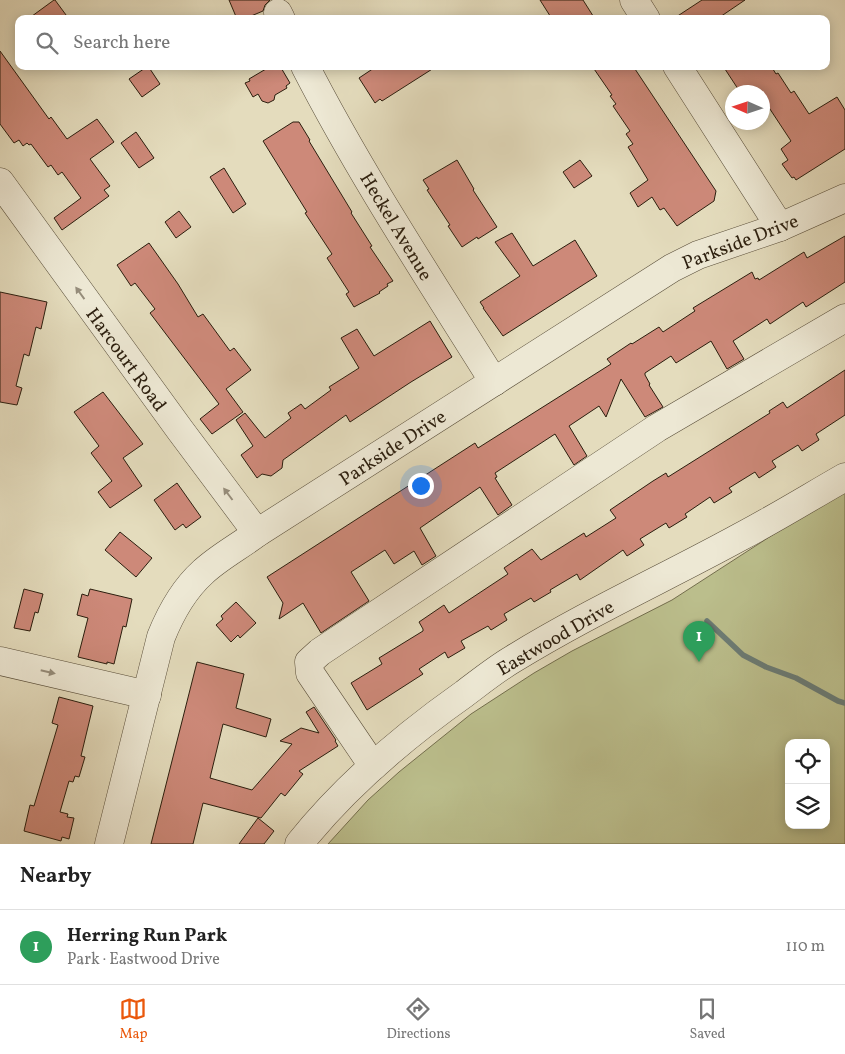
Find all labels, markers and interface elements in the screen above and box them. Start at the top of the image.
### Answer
search box [15,15,830,70]
icon: search [33,29,61,57]
text: Search here [73,30,170,56]
north arrow [725,85,770,130]
street label: Heckel Avenue [353,168,438,286]
street label: Parkside Drive [679,209,803,277]
one-way arrow [74,287,85,300]
street label: Harcourt Road [79,303,172,417]
street label: Parkside Drive [335,404,452,493]
your location [408,473,434,499]
one-way arrow [223,487,233,501]
street label: Eastwood Drive [493,595,619,683]
pin: 1 [683,621,715,662]
one-way arrow [40,668,55,676]
map controls [785,739,830,829]
button: locate [785,739,830,784]
button: layers [785,784,830,829]
text: Nearby [20,862,91,891]
text: Herring Run Park [67,923,227,949]
text: 1 [33,936,39,958]
text: 110 m [786,936,825,958]
text: Park · Eastwood Drive [67,949,220,971]
tab: Map [119,995,147,1044]
tab: Directions [386,995,451,1044]
tab: Saved [689,995,726,1044]

